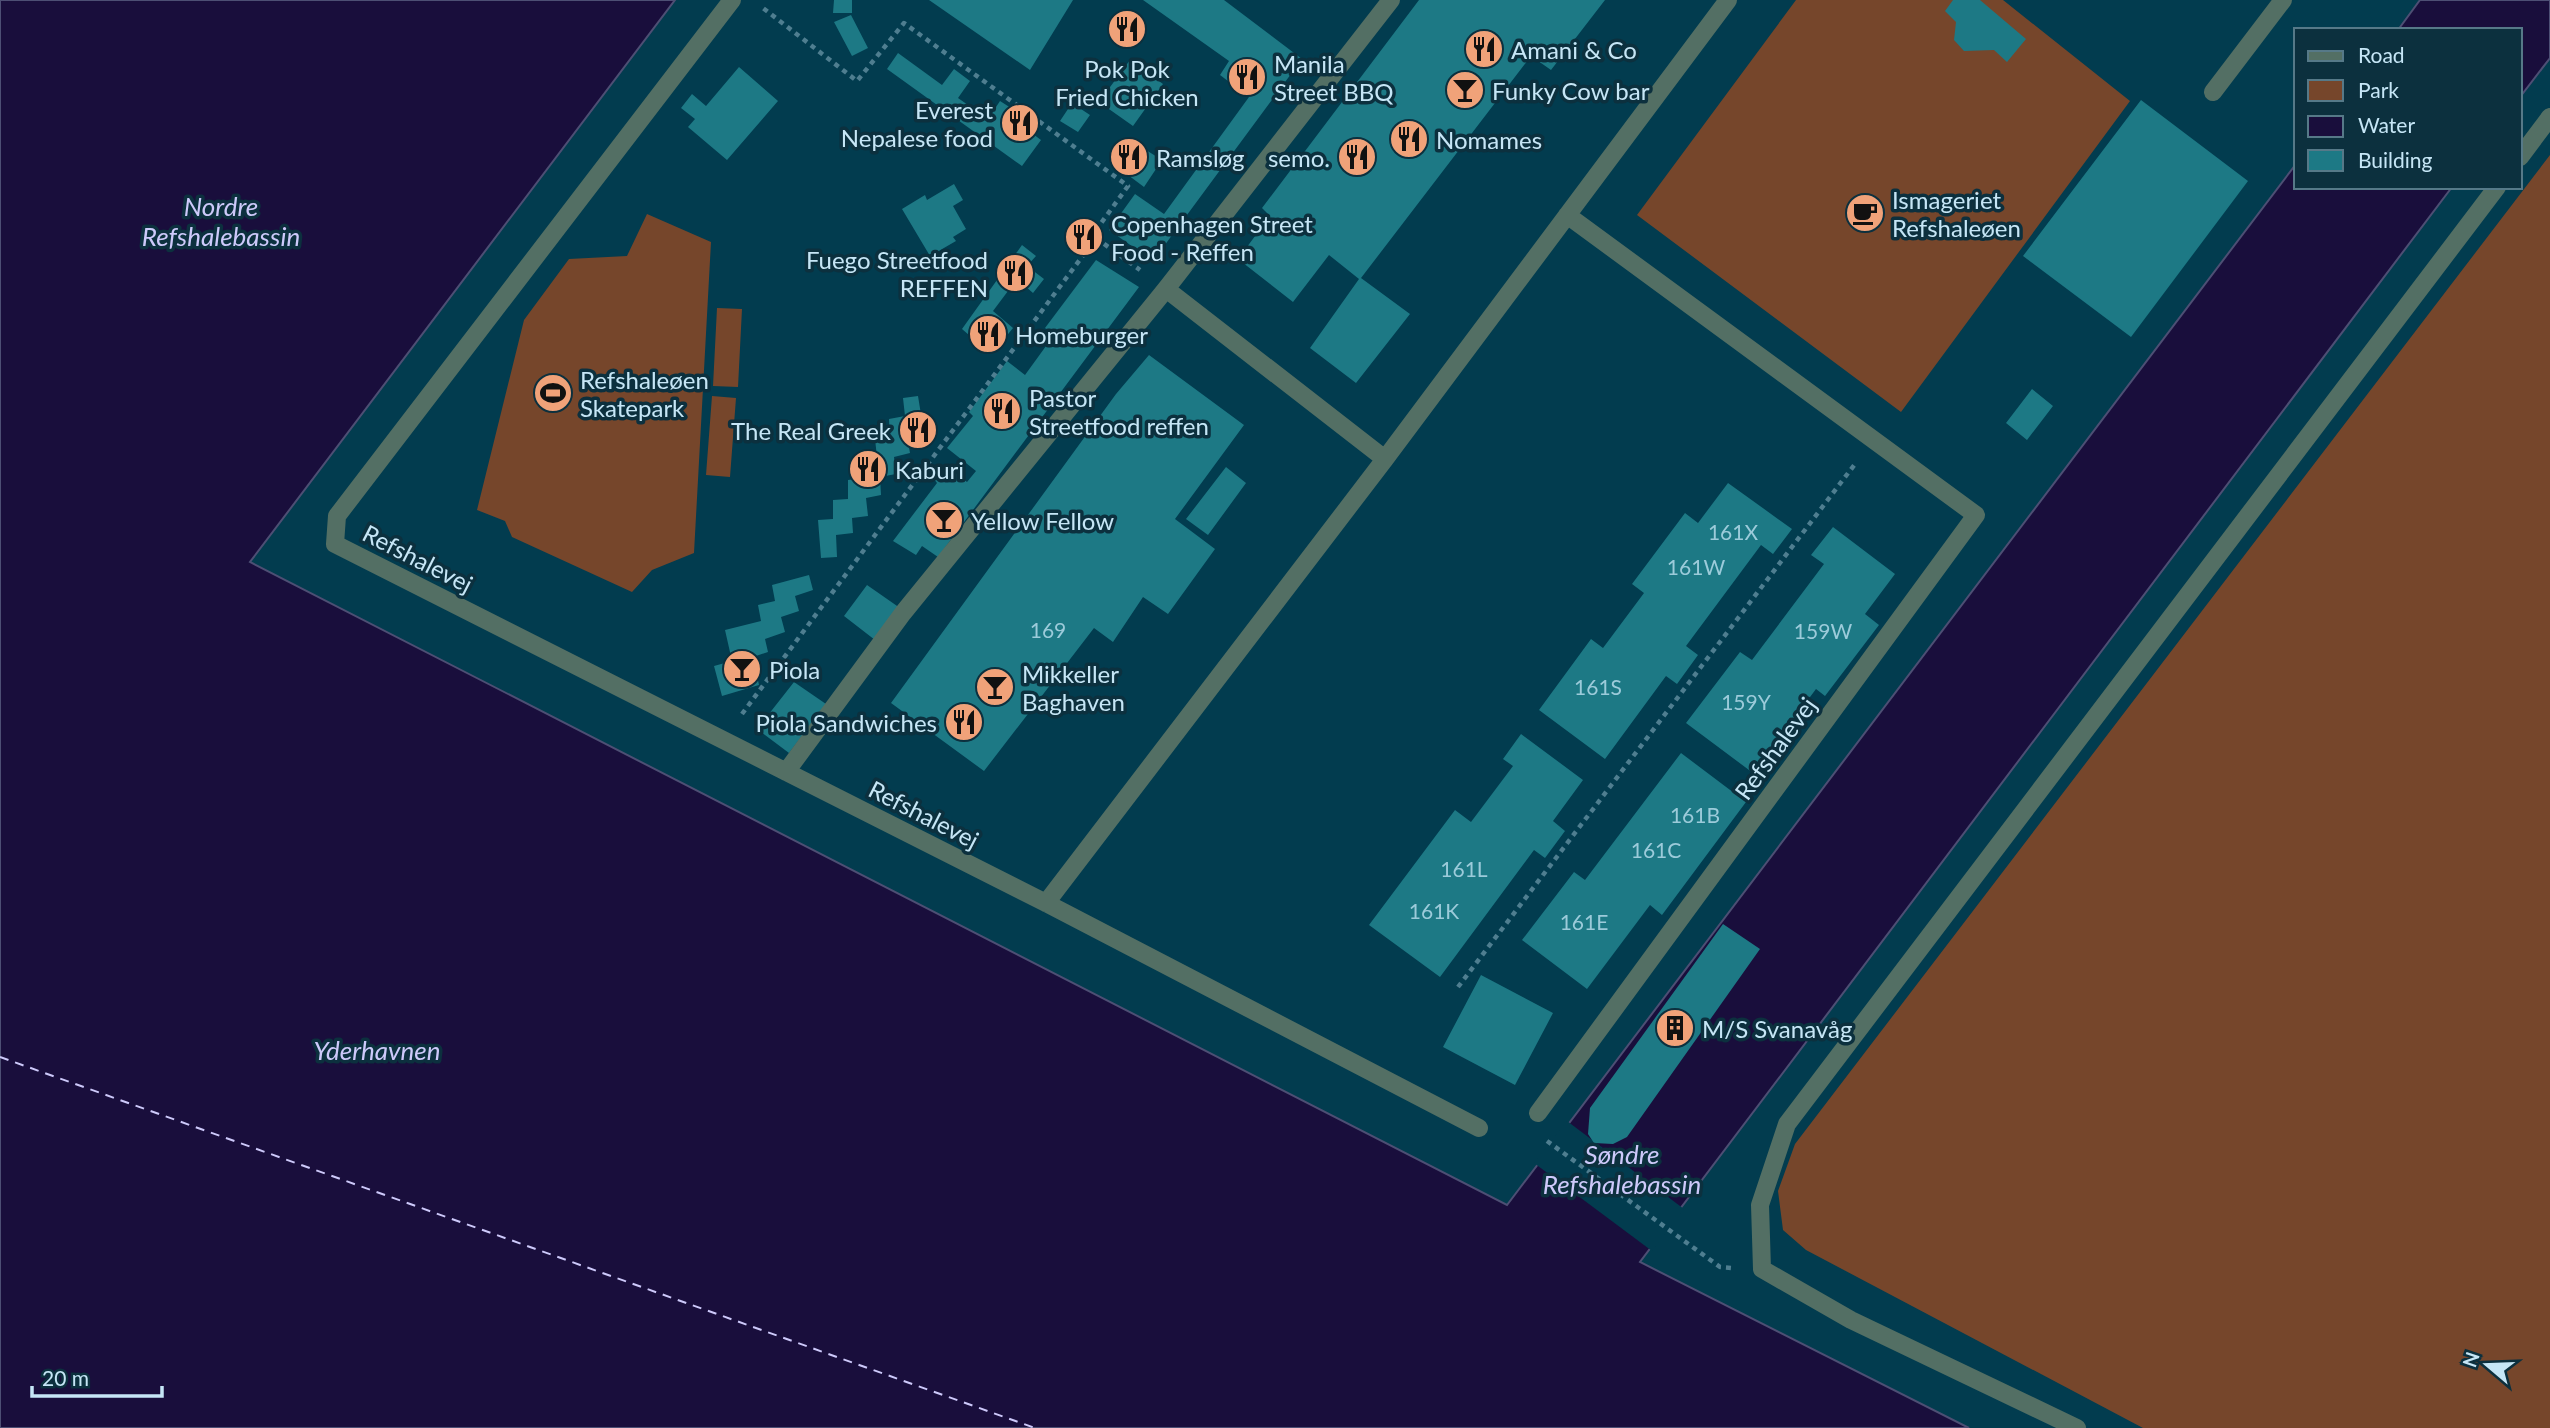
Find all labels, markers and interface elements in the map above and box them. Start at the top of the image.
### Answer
restaurant icon: Pok Pok Fried Chicken [1106,8,1148,50]
restaurant icon: Amani & Co [1463,28,1505,70]
legend [2294,28,2522,189]
place label: Amani & Co [1511,35,1637,64]
text: Road [2358,42,2405,67]
place label: Manila Street BBQ [1274,49,1394,106]
place label: Pok Pok Fried Chicken [1055,54,1199,111]
restaurant icon: Manila Street BBQ [1226,56,1268,98]
bar icon: Funky Cow bar [1444,69,1486,111]
place label: Funky Cow bar [1492,76,1650,105]
text: Park [2358,77,2399,102]
place label: Everest Nepalese food [841,95,993,152]
restaurant icon: Everest Nepalese food [999,102,1041,144]
text: Water [2358,112,2415,137]
restaurant icon: Nomames [1388,118,1430,160]
place label: Nomames [1436,125,1542,154]
restaurant icon: Ramsløg [1108,136,1150,178]
restaurant icon: semo. [1336,136,1378,178]
place label: Ramsløg [1156,143,1245,172]
place label: semo. [1268,143,1330,172]
text: Building [2358,147,2433,172]
place label: Ismageriet Refshaleøen [1892,185,2021,242]
water label: Nordre Refshalebassin [142,190,300,252]
cafe icon: Ismageriet Refshaleøen [1844,192,1886,234]
place label: Copenhagen Street Food - Reffen [1111,209,1313,266]
restaurant icon: Copenhagen Street Food - Reffen [1063,216,1105,258]
place label: Fuego Streetfood REFFEN [806,245,988,302]
restaurant icon: Fuego Streetfood REFFEN [994,252,1036,294]
restaurant icon: Homeburger [967,313,1009,355]
place label: Homeburger [1015,320,1148,349]
place label: Refshaleøen Skatepark [580,365,709,422]
sports icon: Refshaleøen Skatepark [532,372,574,414]
place label: Pastor Streetfood reffen [1029,383,1209,440]
restaurant icon: Pastor Streetfood reffen [981,390,1023,432]
restaurant icon: The Real Greek [897,409,939,451]
place label: The Real Greek [731,416,892,445]
restaurant icon: Kaburi [847,448,889,490]
place label: Kaburi [895,455,964,484]
bar icon: Yellow Fellow [923,499,965,541]
place label: Yellow Fellow [971,506,1114,535]
street label: Refshalevej [358,518,478,598]
house number: 161X [1708,519,1758,544]
house number: 161W [1667,554,1725,579]
house number: 169 [1030,617,1066,642]
house number: 159W [1794,618,1852,643]
bar icon: Piola [721,648,763,690]
place label: Piola [769,655,820,684]
place label: Mikkeller Baghaven [1022,659,1125,716]
bar icon: Mikkeller Baghaven [974,666,1016,708]
house number: 161S [1574,674,1622,699]
house number: 159Y [1721,689,1772,714]
street label: Refshalevej [1728,691,1822,805]
restaurant icon: Piola Sandwiches [943,701,985,743]
place label: Piola Sandwiches [755,708,937,737]
street label: Refshalevej [864,774,984,854]
house number: 161B [1670,802,1720,827]
house number: 161C [1631,837,1681,862]
house number: 161L [1440,856,1488,881]
house number: 161K [1409,898,1459,923]
house number: 161E [1560,909,1608,934]
building icon: M/S Svanavåg [1654,1007,1696,1049]
place label: M/S Svanavåg [1702,1014,1852,1043]
water label: Yderhavnen [313,1034,441,1066]
water label: Søndre Refshalebassin [1543,1138,1701,1200]
north arrow [2452,1330,2522,1400]
text: N [2457,1349,2484,1370]
scale bar [32,1354,161,1398]
text: 20 m [42,1365,89,1390]

